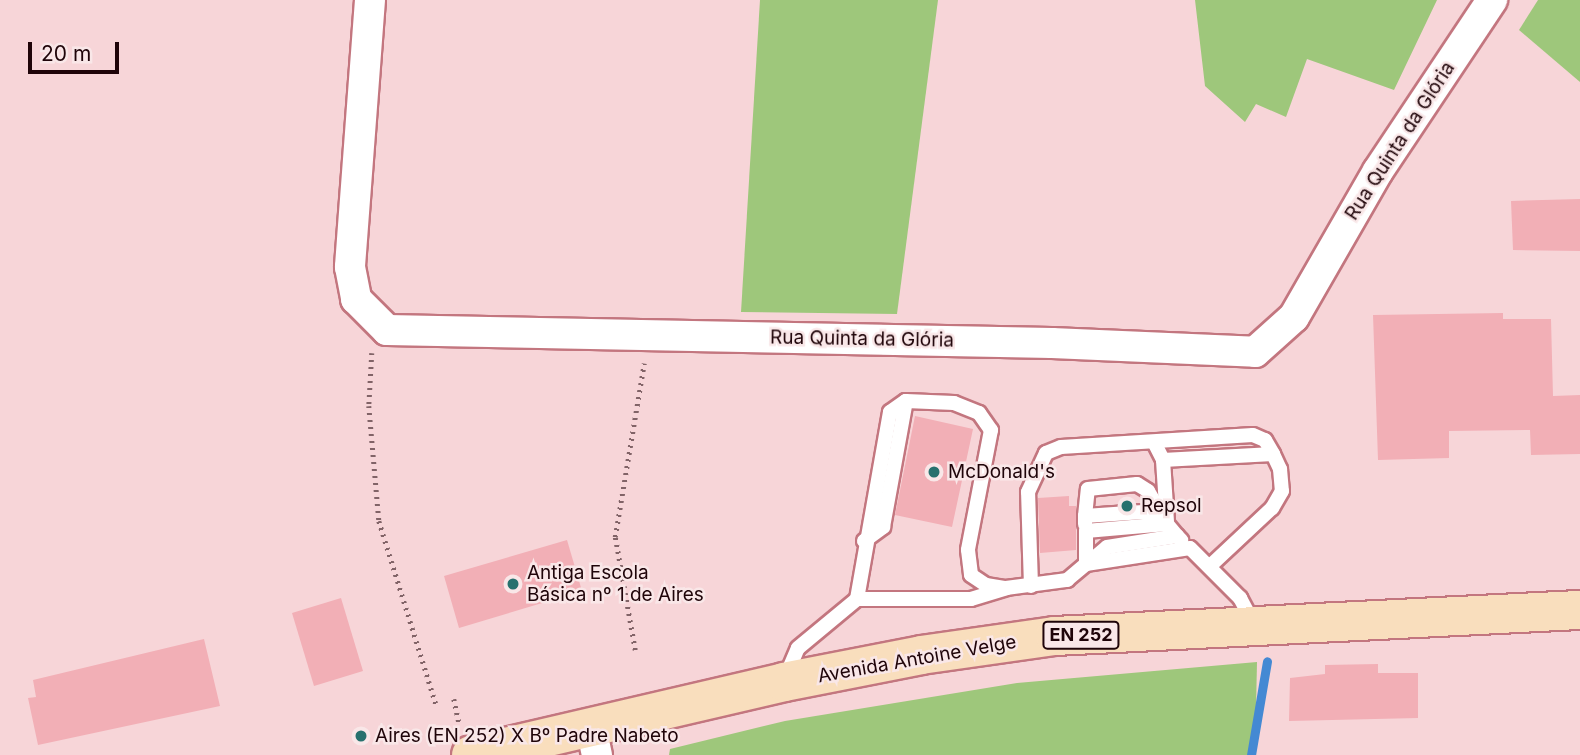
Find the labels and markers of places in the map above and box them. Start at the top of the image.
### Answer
place label: McDonald's [948,461,1055,483]
marker: McDonald's [926,464,942,480]
place label: Repsol [1141,495,1202,517]
marker: Repsol [1119,498,1135,514]
place label: Antiga Escola Básica nº 1 de Aires [527,562,704,606]
marker: Antiga Escola Básica nº 1 de Aires [505,576,521,592]
place label: Aires (EN 252) X Bº Padre Nabeto [375,725,679,747]
marker: Aires (EN 252) X Bº Padre Nabeto [353,728,369,744]

